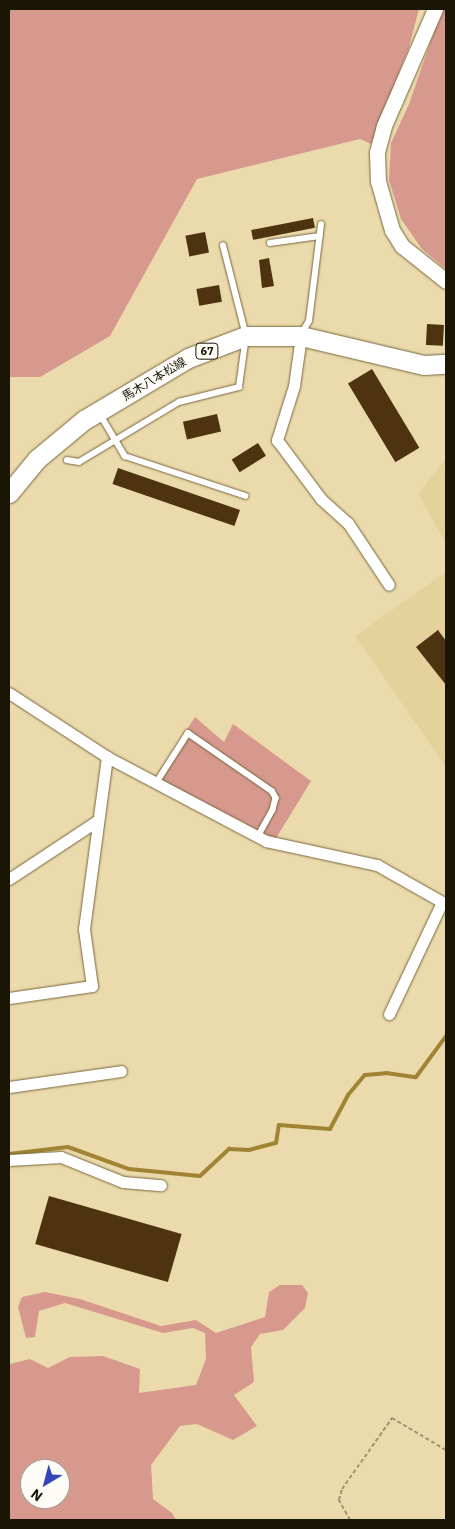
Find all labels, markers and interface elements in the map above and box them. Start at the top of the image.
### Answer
road number: 67 [194,342,220,360]
street label: 馬木八本松線 [119,354,189,404]
north arrow [20,1459,70,1509]
text: N [27,1485,46,1505]

